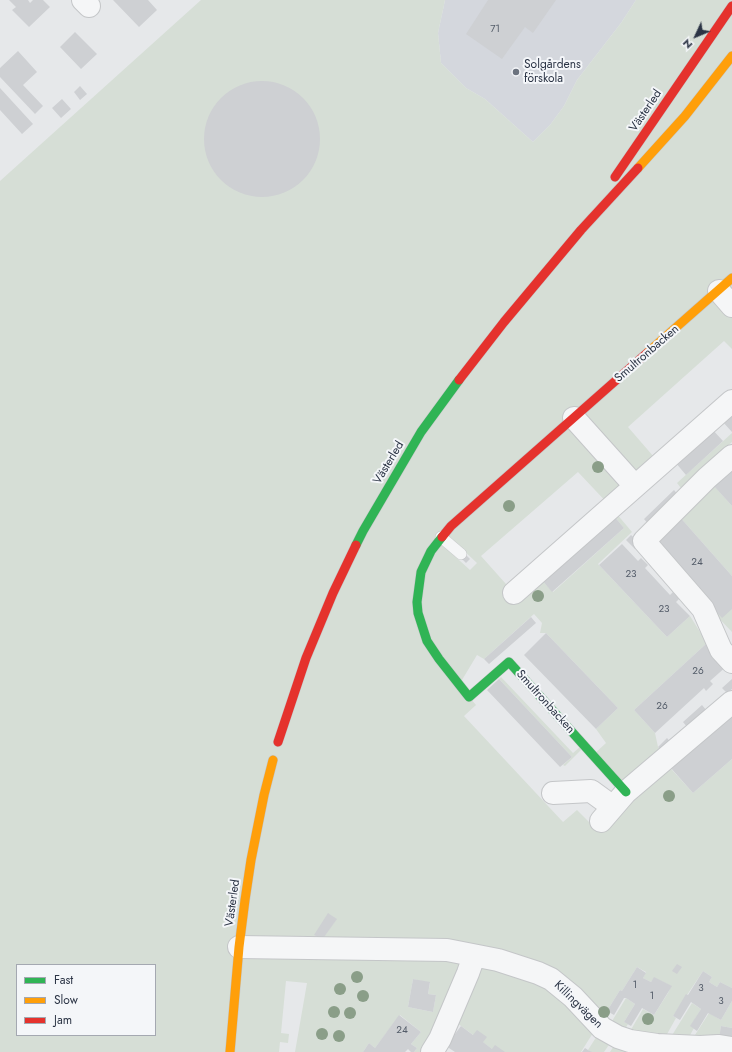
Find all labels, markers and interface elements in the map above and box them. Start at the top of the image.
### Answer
north arrow [676,16,716,56]
house number: 71 [490,24,500,36]
text: N [679,36,696,53]
place label: Solgårdens förskola [524,58,581,86]
marker: Solgårdens förskola [511,67,521,77]
street label: Västerled [627,87,665,135]
street label: Smultronbacken [612,322,682,386]
street label: Västerled [371,439,407,487]
house number: 24 [691,557,703,569]
house number: 23 [625,569,637,581]
house number: 23 [658,604,670,616]
house number: 26 [692,666,704,678]
street label: Smultronbacken [513,667,577,737]
house number: 26 [656,701,668,713]
street label: Västerled [223,878,243,928]
legend [16,964,156,1036]
text: Fast [54,971,73,989]
street label: Killingvägen [551,978,605,1032]
house number: 1 [633,980,637,992]
house number: 3 [698,983,704,995]
text: Slow [54,991,78,1009]
house number: 1 [650,991,654,1003]
house number: 3 [718,996,724,1008]
text: Jam [54,1011,72,1029]
house number: 24 [396,1025,408,1037]

